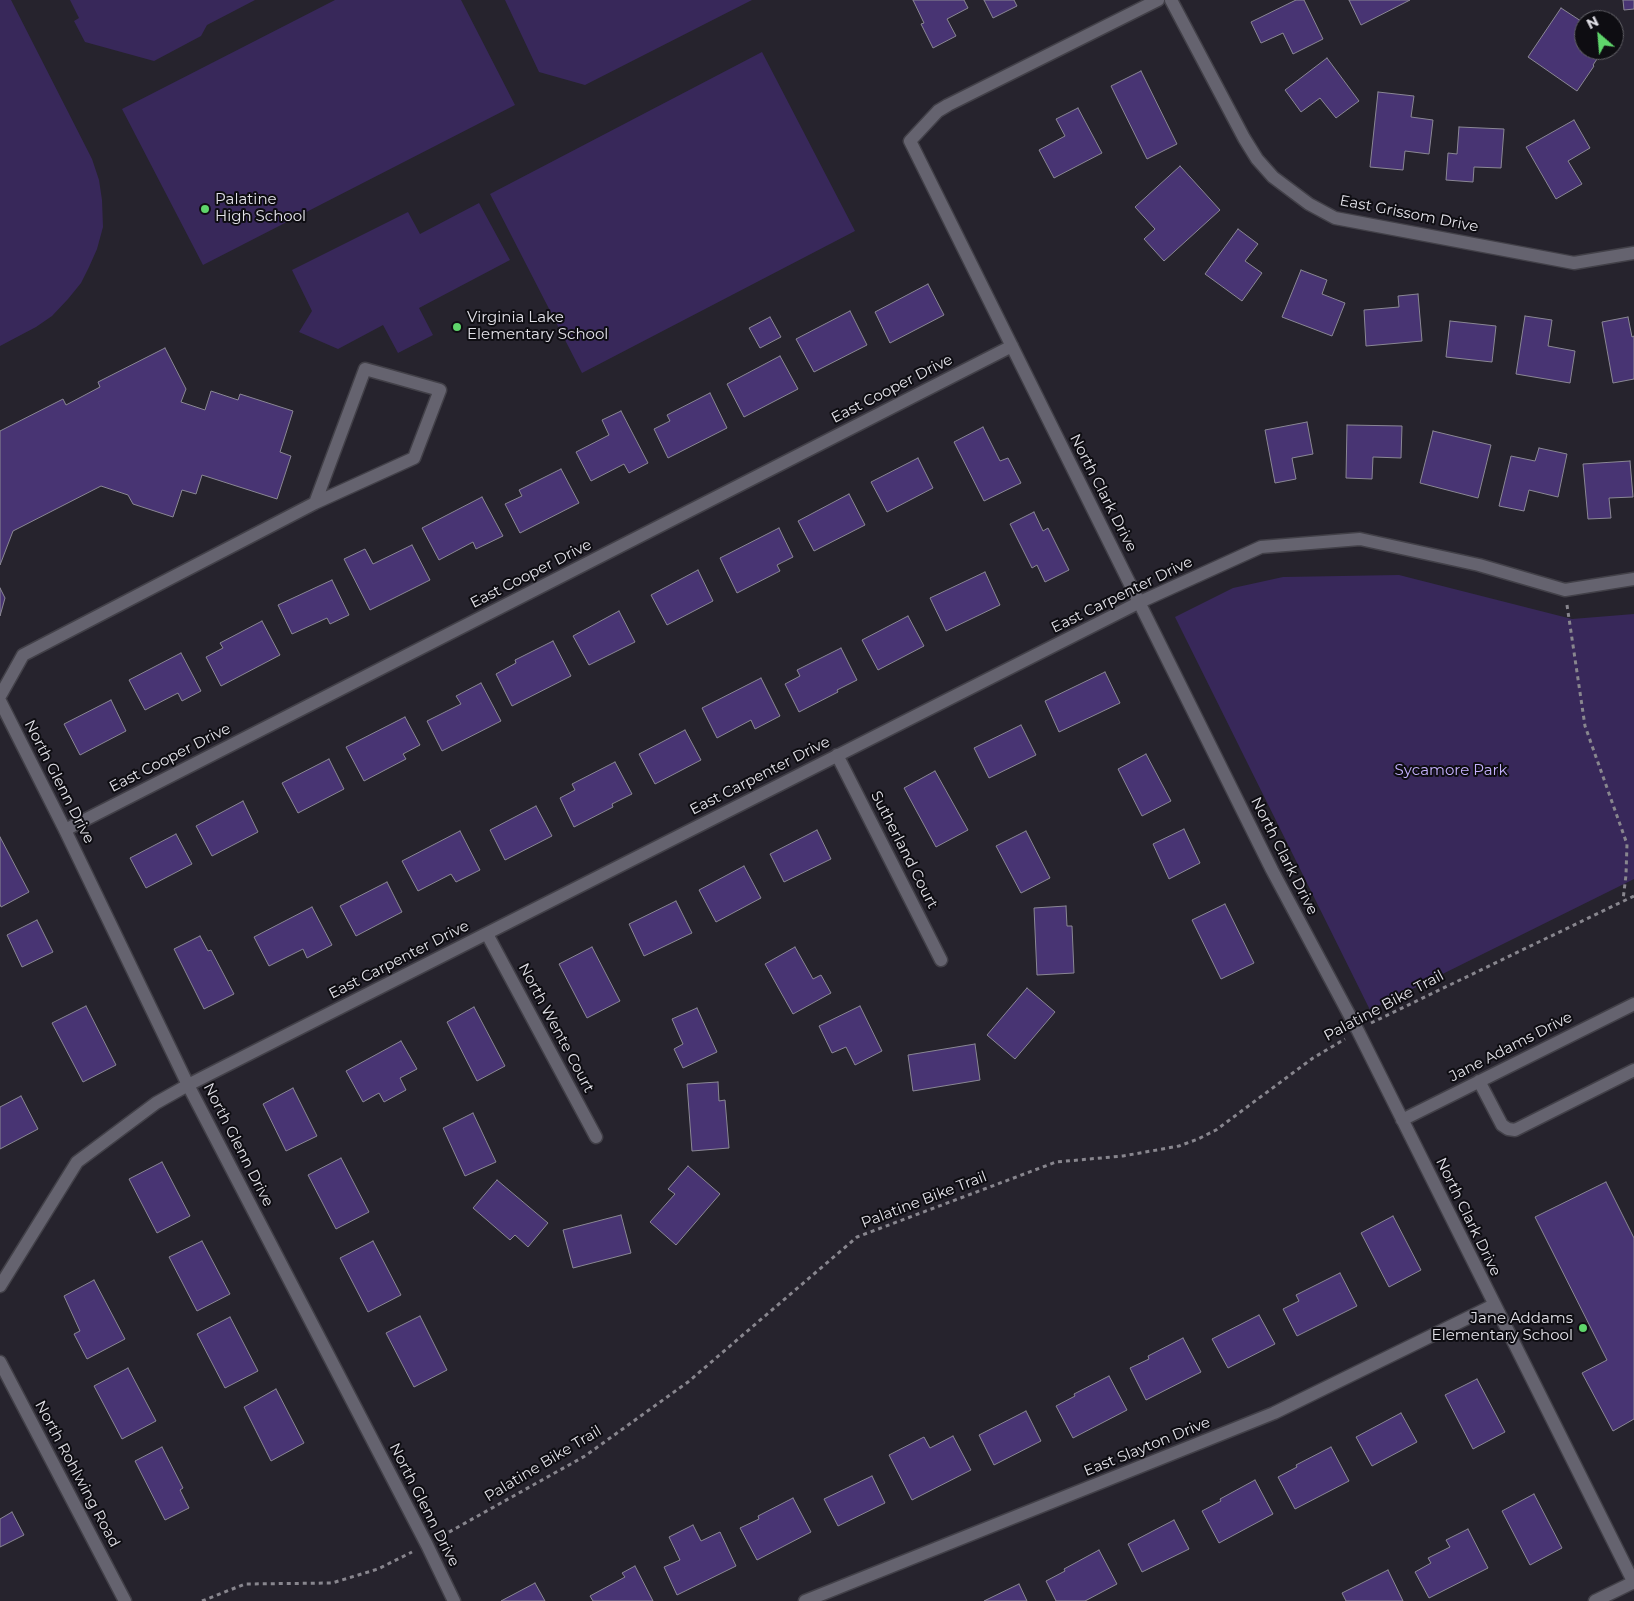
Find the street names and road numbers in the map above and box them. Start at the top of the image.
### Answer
street label: East Grissom Drive [1338,192,1480,236]
street label: East Cooper Drive [828,351,956,427]
street label: North Clark Drive [1066,431,1140,555]
street label: East Cooper Drive [467,536,595,612]
street label: East Carpenter Drive [1048,553,1196,637]
street label: North Glenn Drive [20,717,98,847]
street label: East Cooper Drive [106,720,234,796]
street label: East Carpenter Drive [687,733,833,819]
street label: Sutherland Court [867,788,941,912]
street label: North Clark Drive [1247,794,1321,918]
street label: East Carpenter Drive [326,917,472,1003]
street label: North Wente Court [514,960,598,1096]
street label: Palatine Bike Trail [1321,967,1447,1045]
street label: Jane Adams Drive [1446,1008,1576,1086]
street label: North Glenn Drive [199,1080,277,1210]
street label: North Clark Drive [1432,1155,1504,1279]
street label: Palatine Bike Trail [859,1168,989,1232]
street label: North Rohlwing Road [31,1398,123,1550]
street label: East Slayton Drive [1081,1413,1213,1481]
street label: Palatine Bike Trail [481,1422,605,1506]
street label: North Glenn Drive [385,1440,463,1570]

